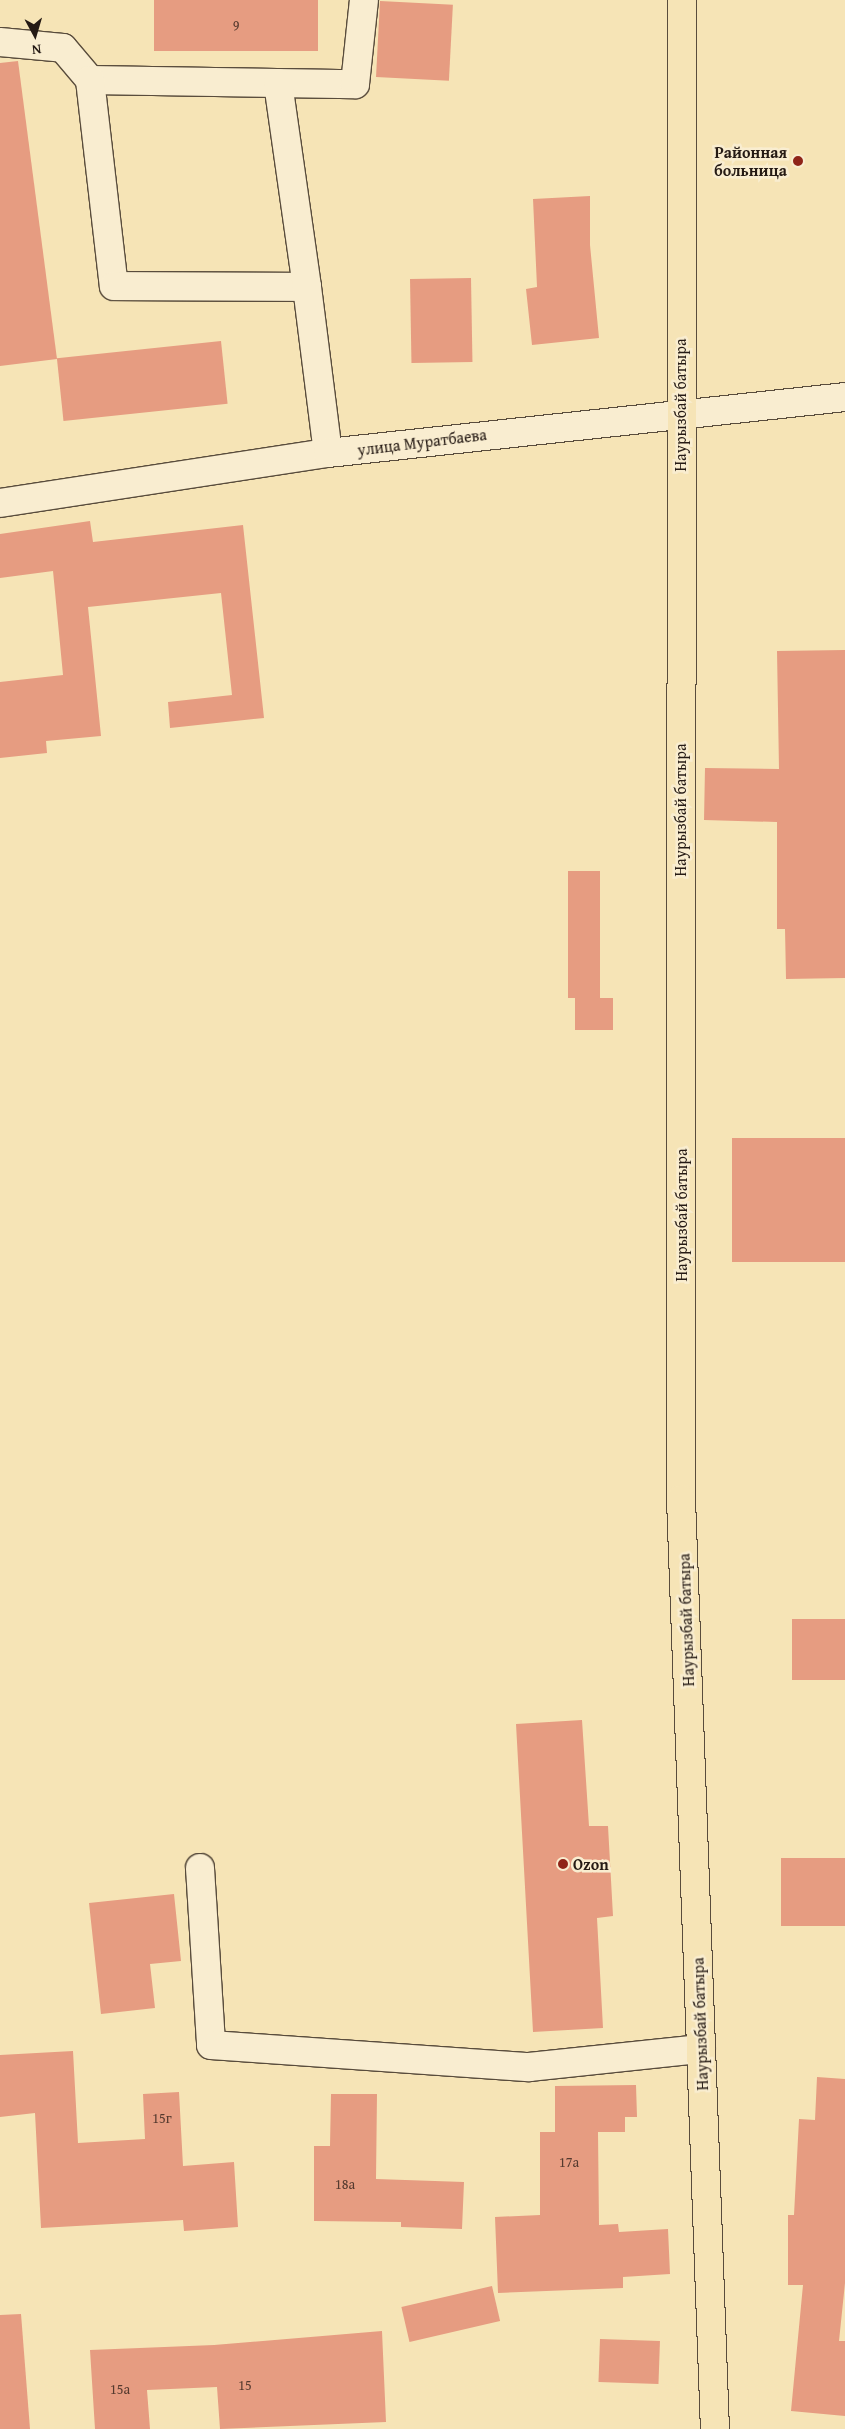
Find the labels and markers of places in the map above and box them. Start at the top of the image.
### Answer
place label: Районная больница [714,142,787,180]
marker: Районная больница [791,154,805,168]
place label: Ozon [573,1854,609,1874]
marker: Ozon [557,1858,569,1870]

